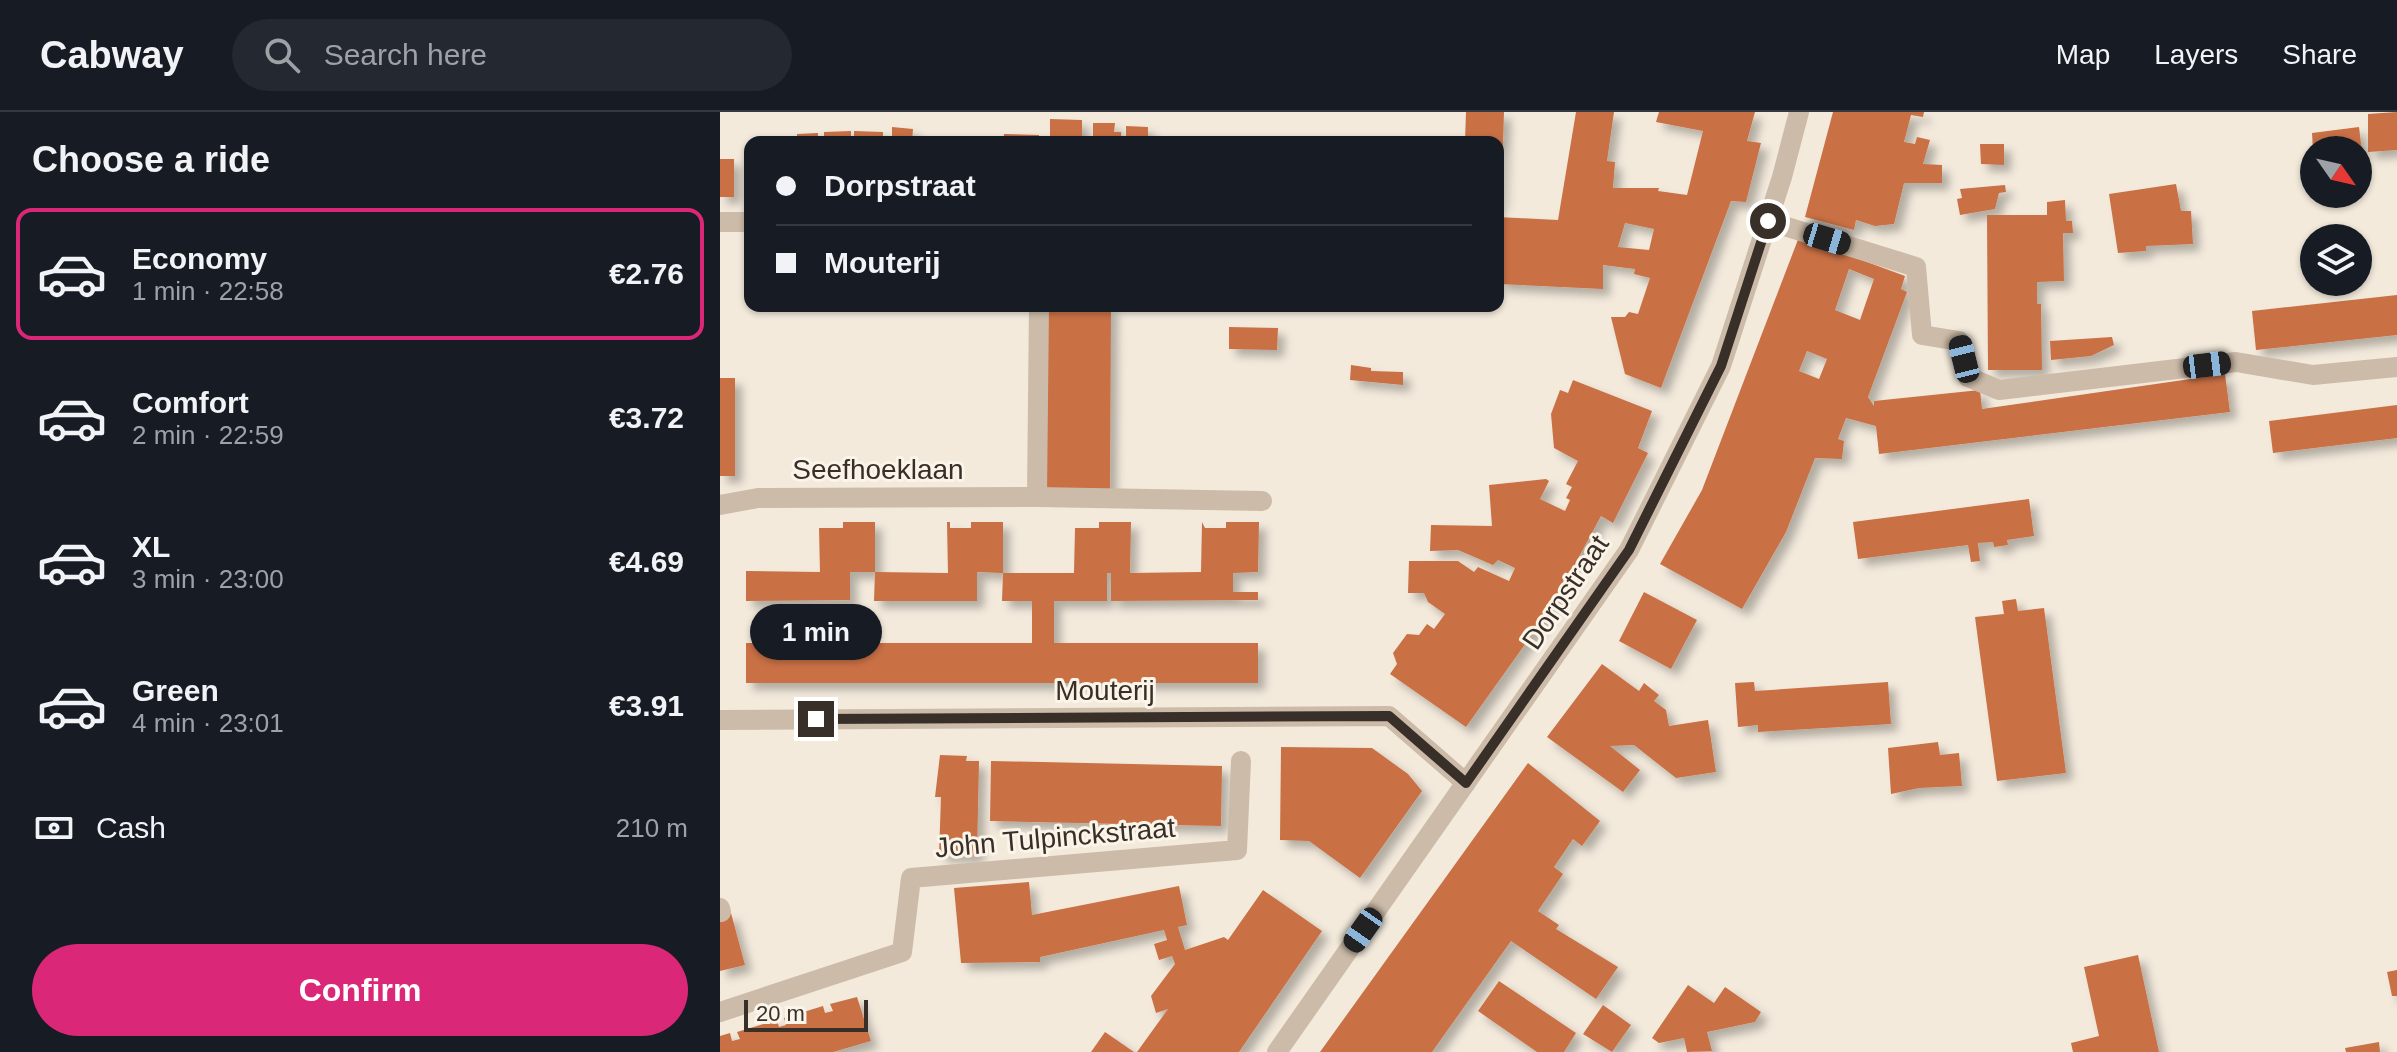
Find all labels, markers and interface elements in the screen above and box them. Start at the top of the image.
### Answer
search box [232,19,792,91]
icon: search [260,33,304,77]
text: Cabway [40,34,184,76]
text: Search here [324,38,487,71]
text: Map [2056,39,2110,70]
text: Layers [2154,39,2238,70]
text: Share [2282,39,2357,70]
north arrow [2300,136,2372,208]
map controls [2300,136,2372,296]
text: Choose a ride [32,139,270,180]
text: Dorpstraat [824,169,976,202]
route start [1750,203,1786,239]
car [1801,221,1853,257]
button: layers [2300,224,2372,296]
icon: car [36,238,108,310]
text: Economy [132,242,267,275]
text: Mouterij [824,246,941,279]
text: €2.76 [609,257,684,290]
text: 1 min · 22:58 [132,276,284,306]
car [1947,333,1981,385]
car [2182,350,2232,380]
icon: car [36,382,108,454]
text: Comfort [132,386,249,419]
text: €3.72 [609,401,684,434]
text: 2 min · 22:59 [132,420,284,450]
street label: Seefhoeklaan [792,454,964,485]
icon: car [36,526,108,598]
street label: Dorpstraat [1516,529,1615,655]
text: XL [132,530,170,563]
text: €4.69 [609,545,684,578]
text: 3 min · 23:00 [132,564,284,594]
callout: 1 min [750,603,882,659]
text: 1 min [782,617,850,647]
icon: car [36,670,108,742]
text: Green [132,674,219,707]
street label: Mouterij [1055,675,1155,706]
text: €3.91 [609,689,684,722]
route end [798,701,834,737]
text: 4 min · 23:01 [132,708,284,738]
icon: cash [32,806,76,850]
text: Cash [96,811,166,844]
street label: John Tulpinckstraat [934,812,1177,863]
text: 210 m [616,813,688,843]
car [1339,903,1387,957]
button: Confirm [32,944,688,1036]
scale bar [744,996,868,1032]
text: 20 m [756,1001,805,1026]

